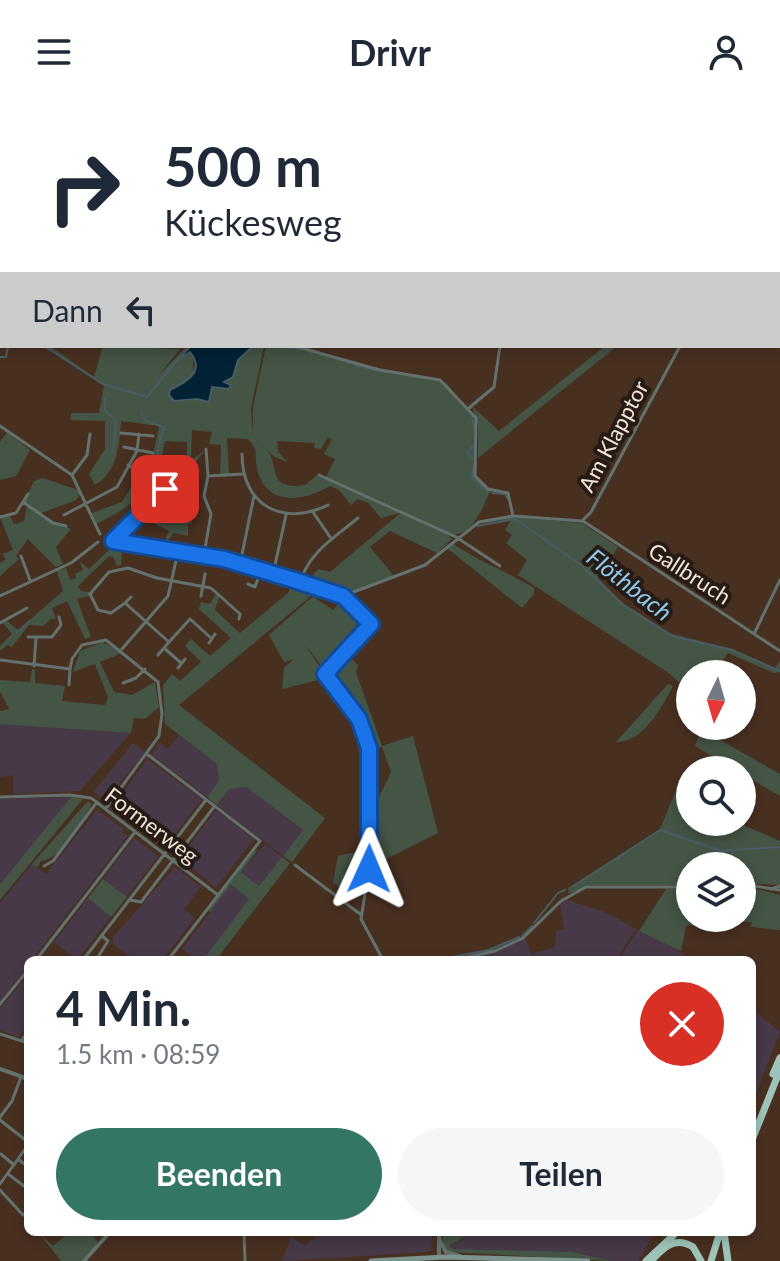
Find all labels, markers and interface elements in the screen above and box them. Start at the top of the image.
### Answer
icon: menu [32,30,76,74]
text: Drivr [349,30,431,74]
icon: person [704,30,748,74]
text: 500 m [164,132,322,199]
icon: right [32,136,136,240]
text: Kückesweg [164,200,342,244]
icon: left [119,288,163,332]
text: Dann [32,292,103,328]
street label: Am Klapptor [572,376,654,496]
pin [131,455,199,523]
icon: arrive [143,467,187,511]
street label: Gallbruch [644,536,736,610]
water label: Flöthbach [582,542,678,626]
north arrow [676,660,756,740]
map controls [676,660,756,932]
button: search [676,756,756,836]
street label: Formerweg [100,781,204,869]
position arrow [327,827,411,911]
button: layers [676,852,756,932]
text: 4 Min. [56,979,191,1036]
button: close [640,982,724,1066]
text: 1.5 km · 08:59 [56,1038,220,1070]
button: Beenden [56,1128,382,1220]
button: Teilen [398,1128,724,1220]

